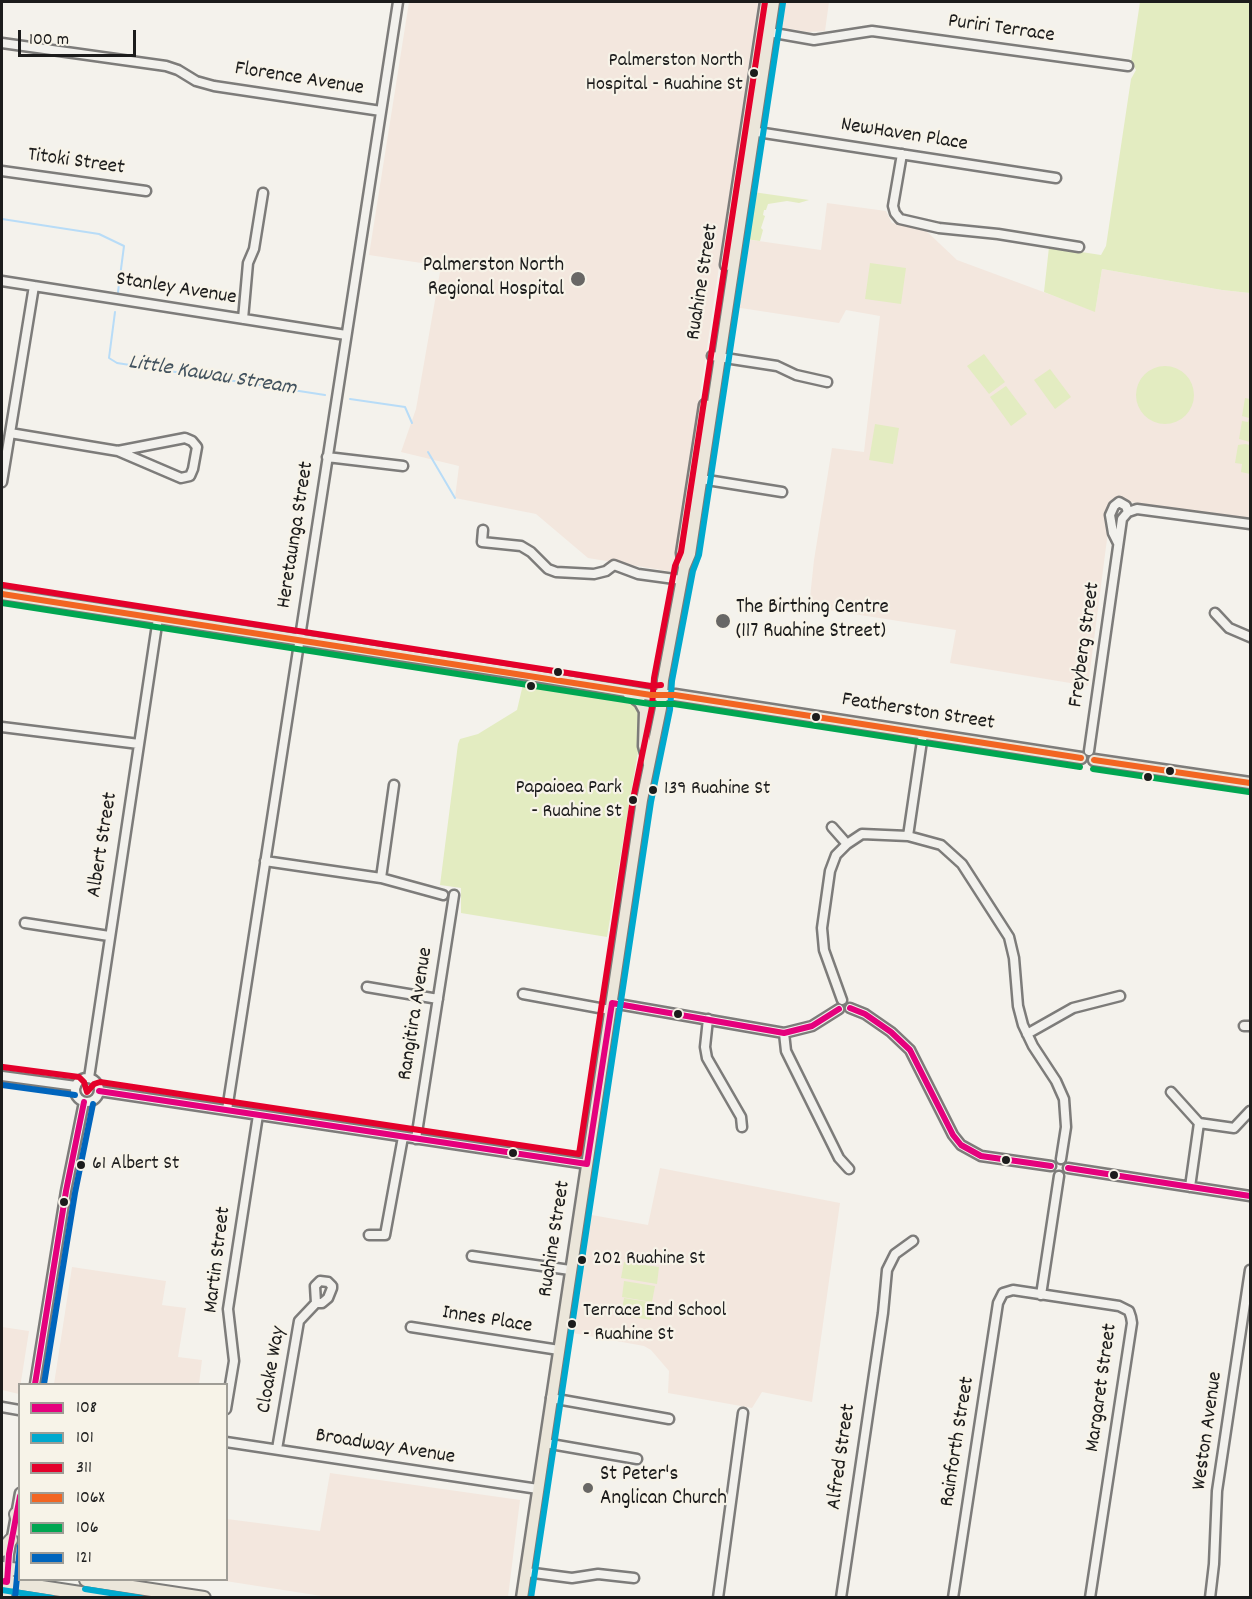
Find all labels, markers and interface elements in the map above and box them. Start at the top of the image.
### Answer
street label: Puriri Terrace [946,10,1056,50]
scale bar [21,18,140,56]
text: 100 m [29,28,69,53]
place label: Palmerston North Hospital - Ruahine St [586,50,743,97]
street label: Florence Avenue [233,57,365,103]
marker: Palmerston North Hospital - Ruahine St [748,67,760,79]
street label: NewHaven Place [839,114,969,158]
street label: Titoki Street [26,144,126,182]
street label: Ruahine Street [682,222,726,342]
place label: Palmerston North Regional Hospital [423,254,564,304]
street label: Stanley Avenue [114,268,238,312]
marker: Palmerston North Regional Hospital [569,270,587,288]
water label: Little Kawau Stream [126,351,298,403]
street label: Heretaunga Street [273,460,321,610]
street label: Freyberg Street [1065,581,1107,709]
place label: The Birthing Centre (117 Ruahine Street) [736,596,889,646]
marker: The Birthing Centre (117 Ruahine Street) [714,612,732,630]
unlabelled marker [552,666,564,678]
unlabelled marker [525,680,537,692]
street label: Featherston Street [840,688,996,738]
unlabelled marker [810,711,822,723]
unlabelled marker [1164,765,1176,777]
unlabelled marker [1142,771,1154,783]
place label: Papaioea Park - Ruahine St [516,777,622,824]
place label: 139 Ruahine St [664,778,770,802]
marker: 139 Ruahine St [647,784,659,796]
street label: Albert Street [83,791,125,899]
marker: Papaioea Park - Ruahine St [627,794,639,806]
street label: Rangitira Avenue [394,946,440,1082]
unlabelled marker [672,1008,684,1020]
unlabelled marker [507,1147,519,1159]
place label: 61 Albert St [92,1153,179,1177]
unlabelled marker [1000,1154,1012,1166]
marker: 61 Albert St [75,1159,87,1171]
unlabelled marker [1108,1169,1120,1181]
street label: Ruahine Street [534,1179,578,1299]
unlabelled marker [58,1196,70,1208]
street label: Martin Street [200,1205,238,1315]
place label: 202 Ruahine St [593,1248,705,1272]
marker: 202 Ruahine St [576,1254,588,1266]
place label: Terrace End School - Ruahine St [583,1300,726,1347]
street label: Innes Place [440,1301,534,1341]
marker: Terrace End School - Ruahine St [566,1318,578,1330]
street label: Margaret Street [1082,1322,1124,1454]
street label: Cloake Way [253,1325,293,1415]
street label: Weston Avenue [1188,1370,1230,1492]
street label: Rainforth Street [936,1375,982,1509]
legend [18,1383,228,1581]
text: 108 [76,1396,97,1421]
street label: Alfred Street [823,1402,863,1512]
street label: Broadway Avenue [313,1425,457,1471]
text: 101 [76,1426,94,1451]
text: 311 [76,1456,92,1481]
place label: St Peter's Anglican Church [600,1463,727,1513]
marker: St Peter's Anglican Church [581,1481,595,1495]
text: 106X [76,1486,105,1511]
text: 106 [76,1516,99,1541]
text: 121 [76,1546,92,1571]

